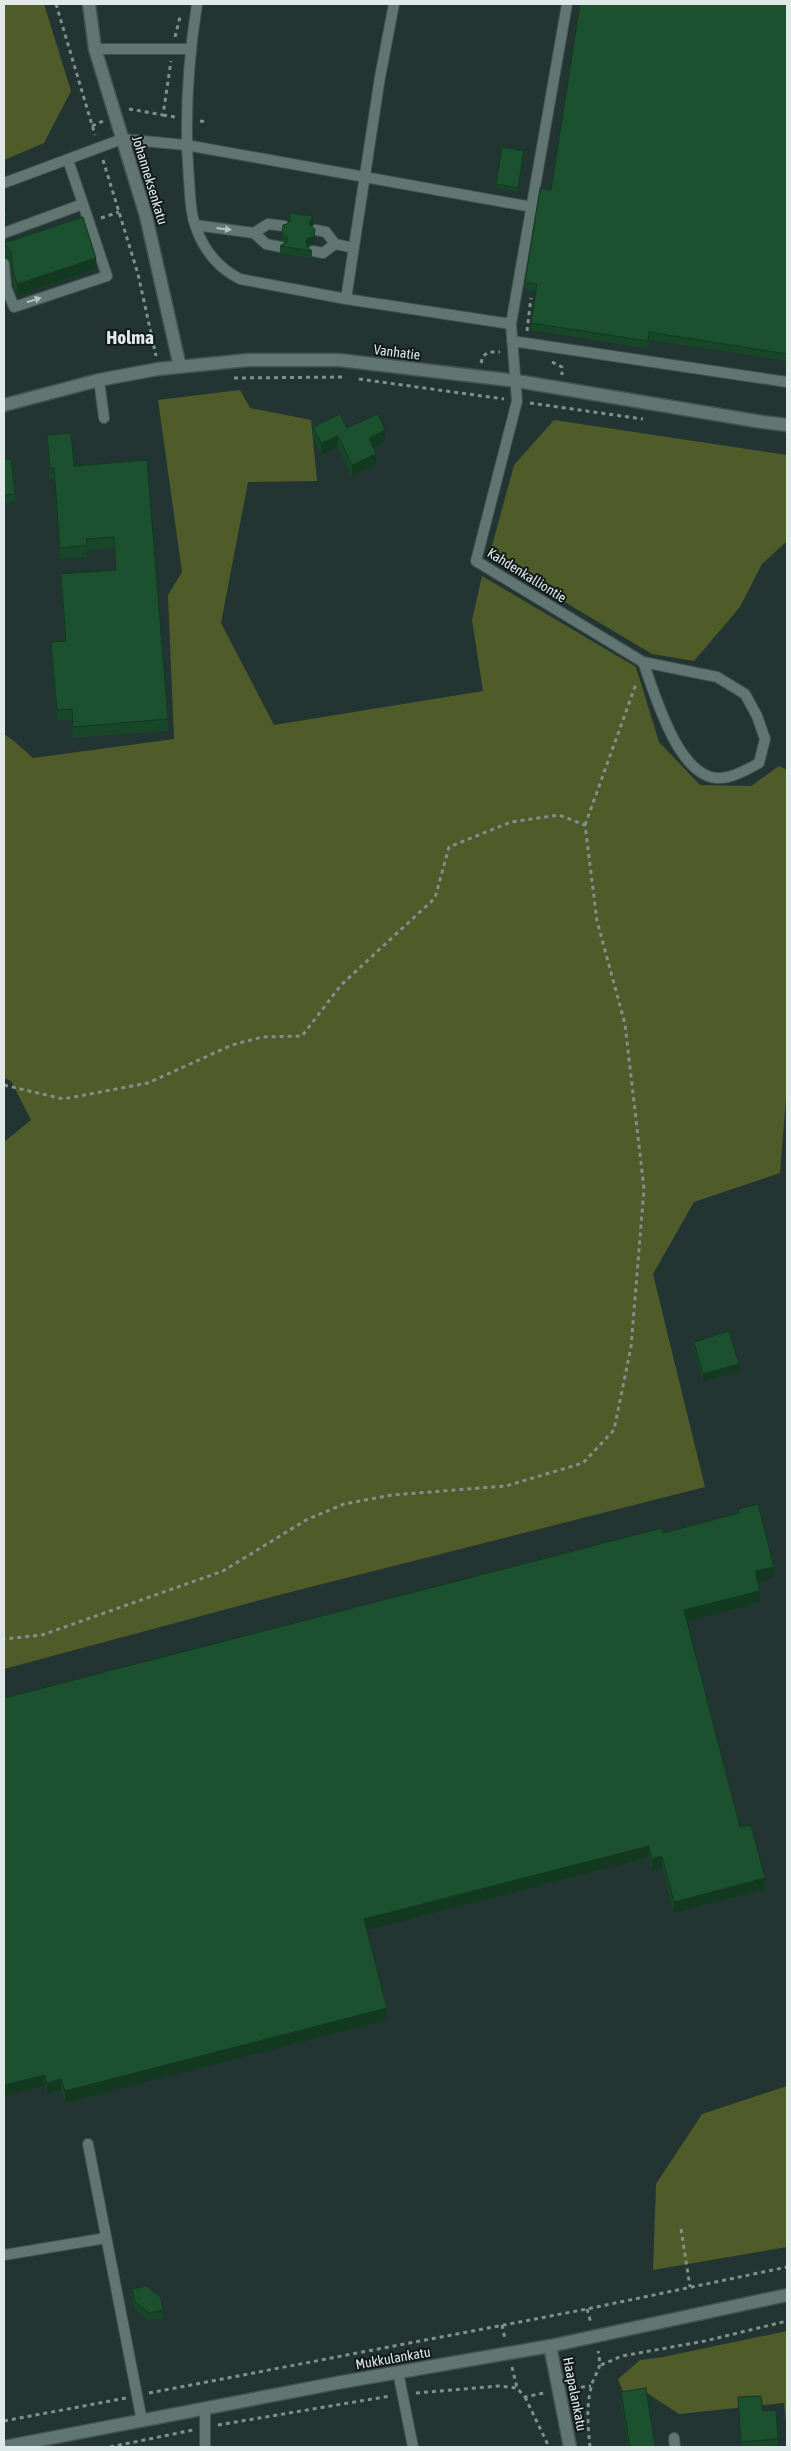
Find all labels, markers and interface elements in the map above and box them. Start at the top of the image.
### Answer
street label: Johanneksenkatu [129,134,171,226]
one-way arrow [217,225,233,233]
one-way arrow [27,296,42,303]
district label: Holma [106,326,154,348]
street label: Vanhatie [373,341,421,363]
street label: Kahdenkalliontie [485,544,569,606]
street label: Mukkulankatu [354,2344,432,2372]
street label: Haapalankatu [560,2356,590,2432]

